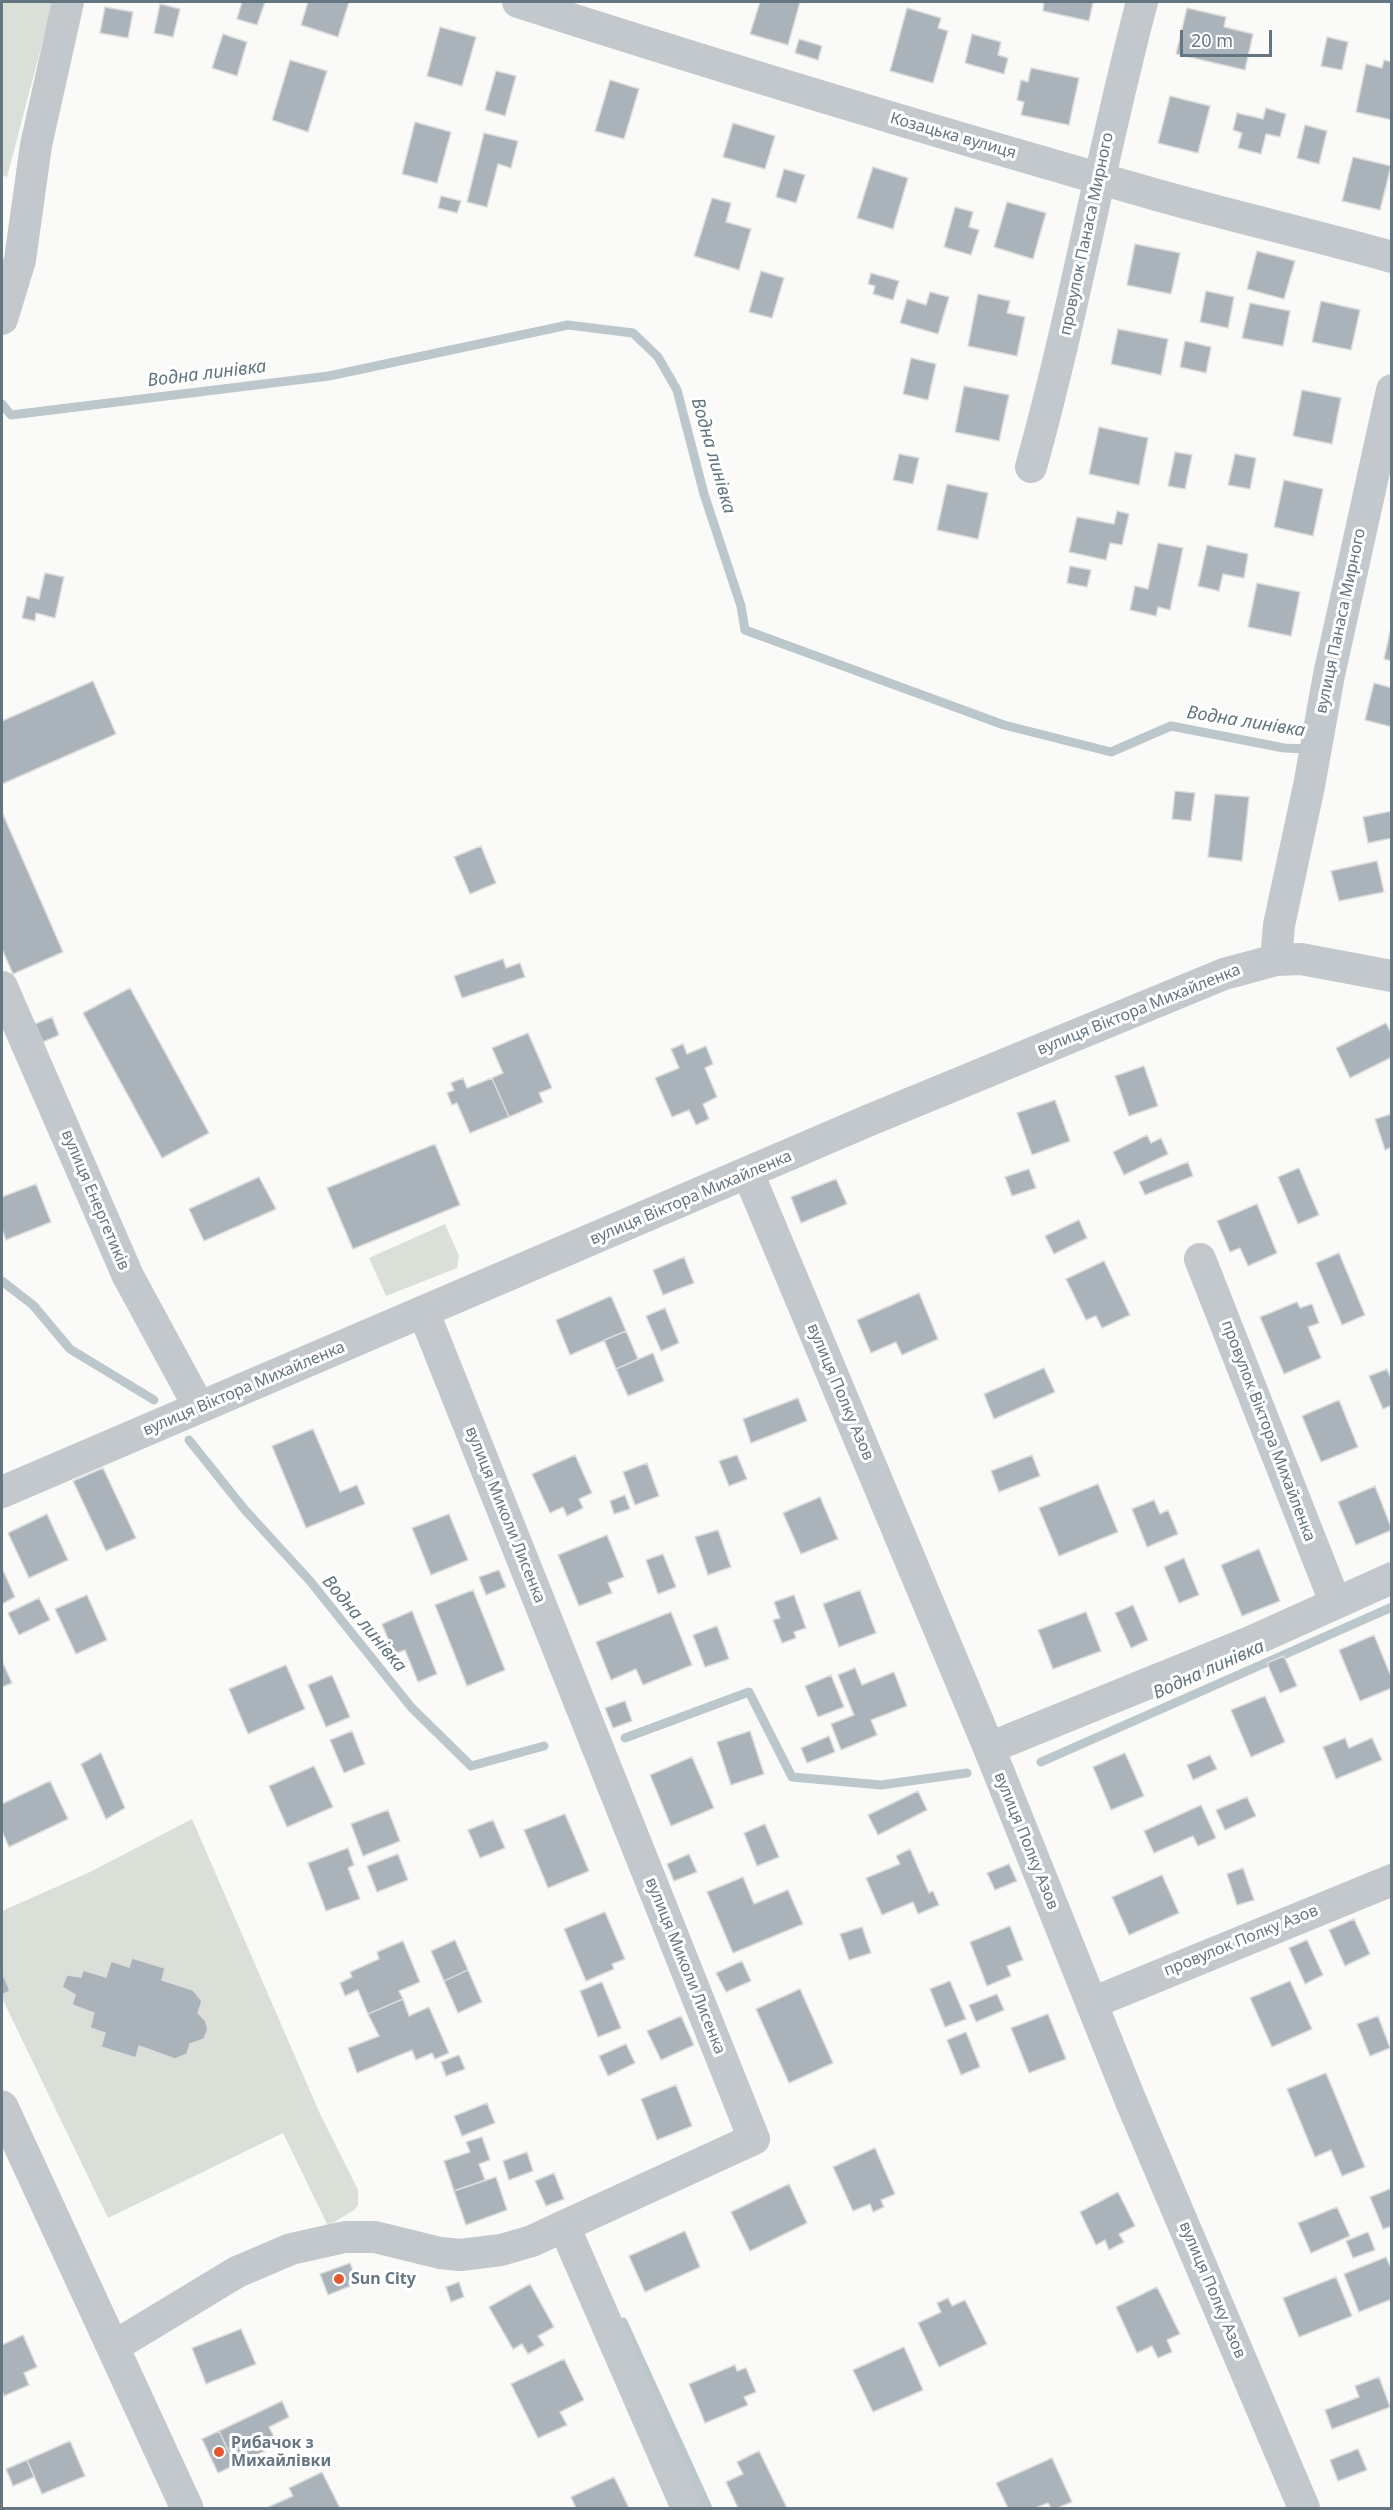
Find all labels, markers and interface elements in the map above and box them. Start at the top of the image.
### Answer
scale bar [1183,18,1274,56]
text: 20 m [1191,28,1233,52]
street label: Козацька вулиця [888,109,1018,163]
street label: провулок Панаса Мирного [1056,131,1118,337]
water label: Водна линівка [146,356,268,392]
water label: Водна линівка [686,396,740,516]
street label: вулиця Панаса Мирного [1312,527,1370,715]
water label: Водна линівка [1185,702,1307,742]
street label: вулиця Віктора Михайленка [1035,960,1243,1060]
street label: вулиця Енергетиків [57,1127,133,1273]
street label: вулиця Віктора Михайленка [587,1147,795,1249]
street label: провулок Віктора Михайленка [1217,1318,1319,1544]
street label: вулиця Полку Азов [803,1321,877,1463]
street label: вулиця Віктора Михайленка [140,1338,348,1440]
street label: вулиця Миколи Лисенка [461,1424,549,1606]
water label: Водна линівка [317,1571,411,1677]
water label: Водна линівка [1150,1636,1268,1704]
street label: вулиця Полку Азов [990,1769,1062,1913]
street label: вулиця Миколи Лисенка [641,1875,729,2057]
street label: провулок Полку Азов [1161,1901,1321,1981]
street label: вулиця Полку Азов [1175,2219,1249,2361]
place label: Sun City [351,2269,416,2289]
marker: Sun City [332,2272,346,2286]
place label: Рибачок з Михайлівки [231,2433,331,2471]
marker: Рибачок з Михайлівки [212,2445,226,2459]

